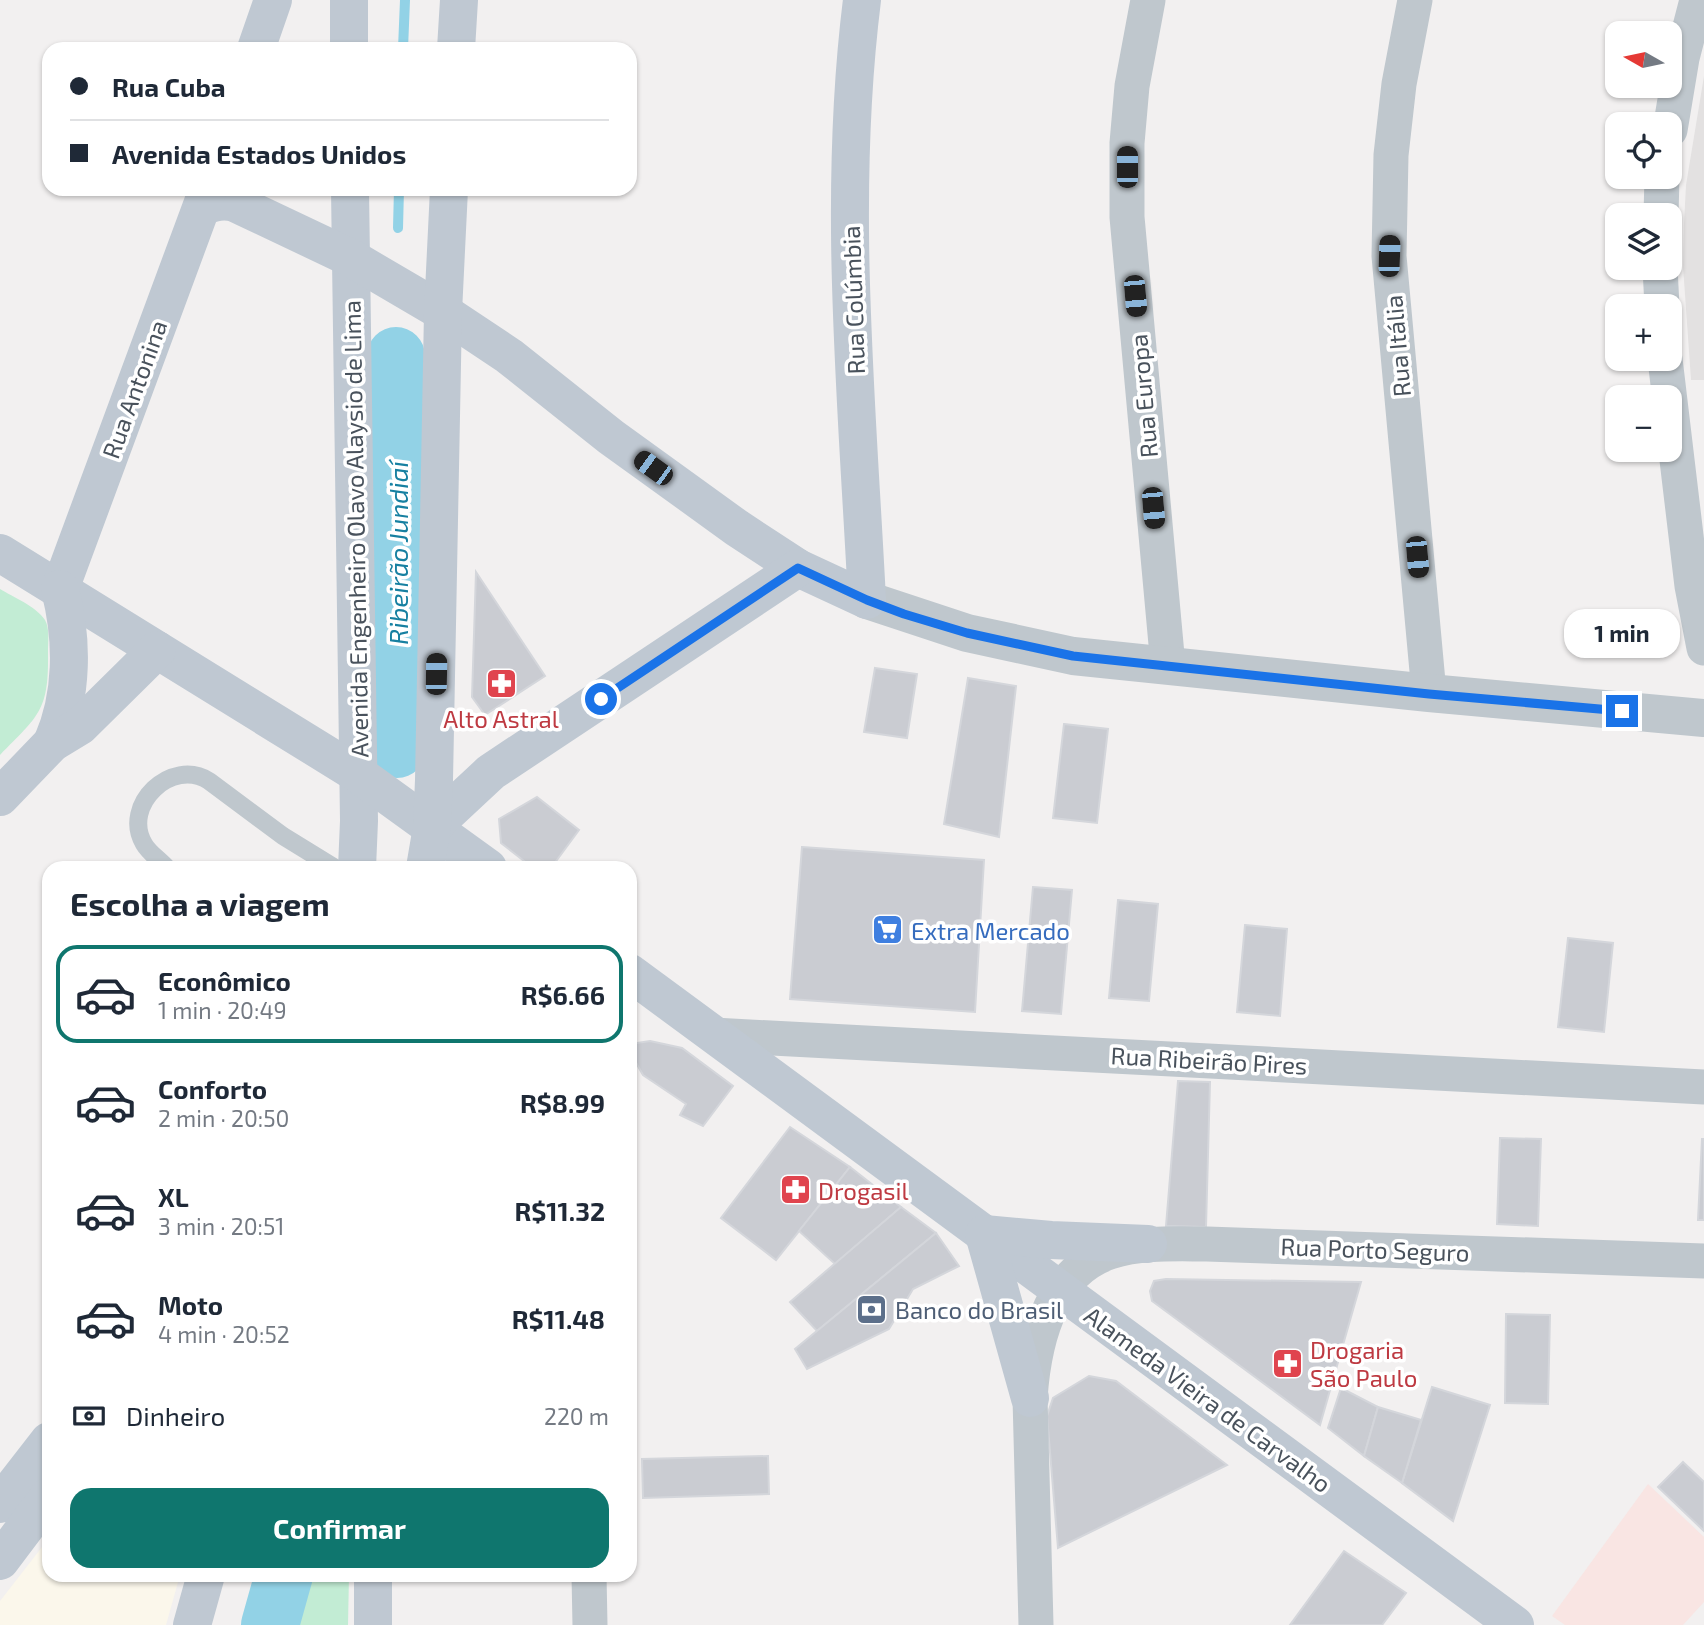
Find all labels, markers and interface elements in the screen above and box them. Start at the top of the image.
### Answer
north arrow [1605,21,1682,98]
map controls [1605,21,1682,462]
text: Rua Cuba [112,71,226,102]
button: locate [1605,112,1682,189]
text: Avenida Estados Unidos [112,138,406,169]
car [1117,146,1138,188]
button: layers [1605,203,1682,280]
street label: Rua Colúmbia [836,225,870,375]
car [1378,235,1401,277]
car [1123,274,1148,318]
street label: Rua Itália [1378,294,1416,398]
button: + [1605,294,1682,371]
street label: Avenida Engenheiro Olavo Alaysio de Lima [337,300,373,758]
street label: Rua Antonina [96,316,172,462]
street label: Rua Europa [1123,333,1163,459]
button: − [1605,385,1682,462]
car [630,447,677,489]
water label: Ribeirão Jundiaí [382,458,413,645]
car [1141,486,1166,530]
car [1405,535,1430,579]
callout: 1 min [1564,610,1680,658]
text: 1 min [1594,619,1650,647]
car [426,653,447,695]
pharmacy icon: Alto Astral [484,667,518,701]
route start [585,683,617,715]
route end [1606,695,1638,727]
place label: Alto Astral [443,704,559,733]
text: Escolha a viagem [70,884,330,922]
supermarket icon: Extra Mercado [871,913,905,947]
place label: Extra Mercado [911,916,1070,945]
icon: car [74,963,137,1026]
text: Econômico [158,965,291,996]
text: R$6.66 [521,979,605,1010]
text: 1 min · 20:49 [158,996,287,1024]
street label: Rua Ribeirão Pires [1110,1040,1308,1080]
icon: car [74,1071,137,1134]
text: Conforto [158,1073,267,1104]
text: R$8.99 [520,1087,605,1118]
text: 2 min · 20:50 [158,1104,289,1132]
pharmacy icon: Drogasil [778,1173,812,1207]
place label: Drogasil [818,1176,909,1205]
icon: car [74,1179,137,1242]
text: XL [158,1181,189,1212]
text: R$11.32 [514,1195,605,1226]
text: 3 min · 20:51 [158,1212,285,1240]
street label: Rua Porto Seguro [1280,1231,1470,1267]
icon: car [74,1287,137,1350]
text: Moto [158,1289,223,1320]
bank icon: Banco do Brasil [855,1292,889,1326]
place label: Banco do Brasil [895,1295,1063,1324]
street label: Alameda Vieira de Carvalho [1079,1300,1337,1498]
text: R$11.48 [512,1303,605,1334]
text: 4 min · 20:52 [158,1320,290,1348]
place label: Drogaria São Paulo [1310,1335,1417,1392]
pharmacy icon: Drogaria São Paulo [1270,1346,1304,1380]
icon: cash [70,1397,108,1435]
text: Dinheiro [126,1400,225,1431]
text: 220 m [544,1402,609,1430]
button: Confirmar [70,1488,609,1568]

